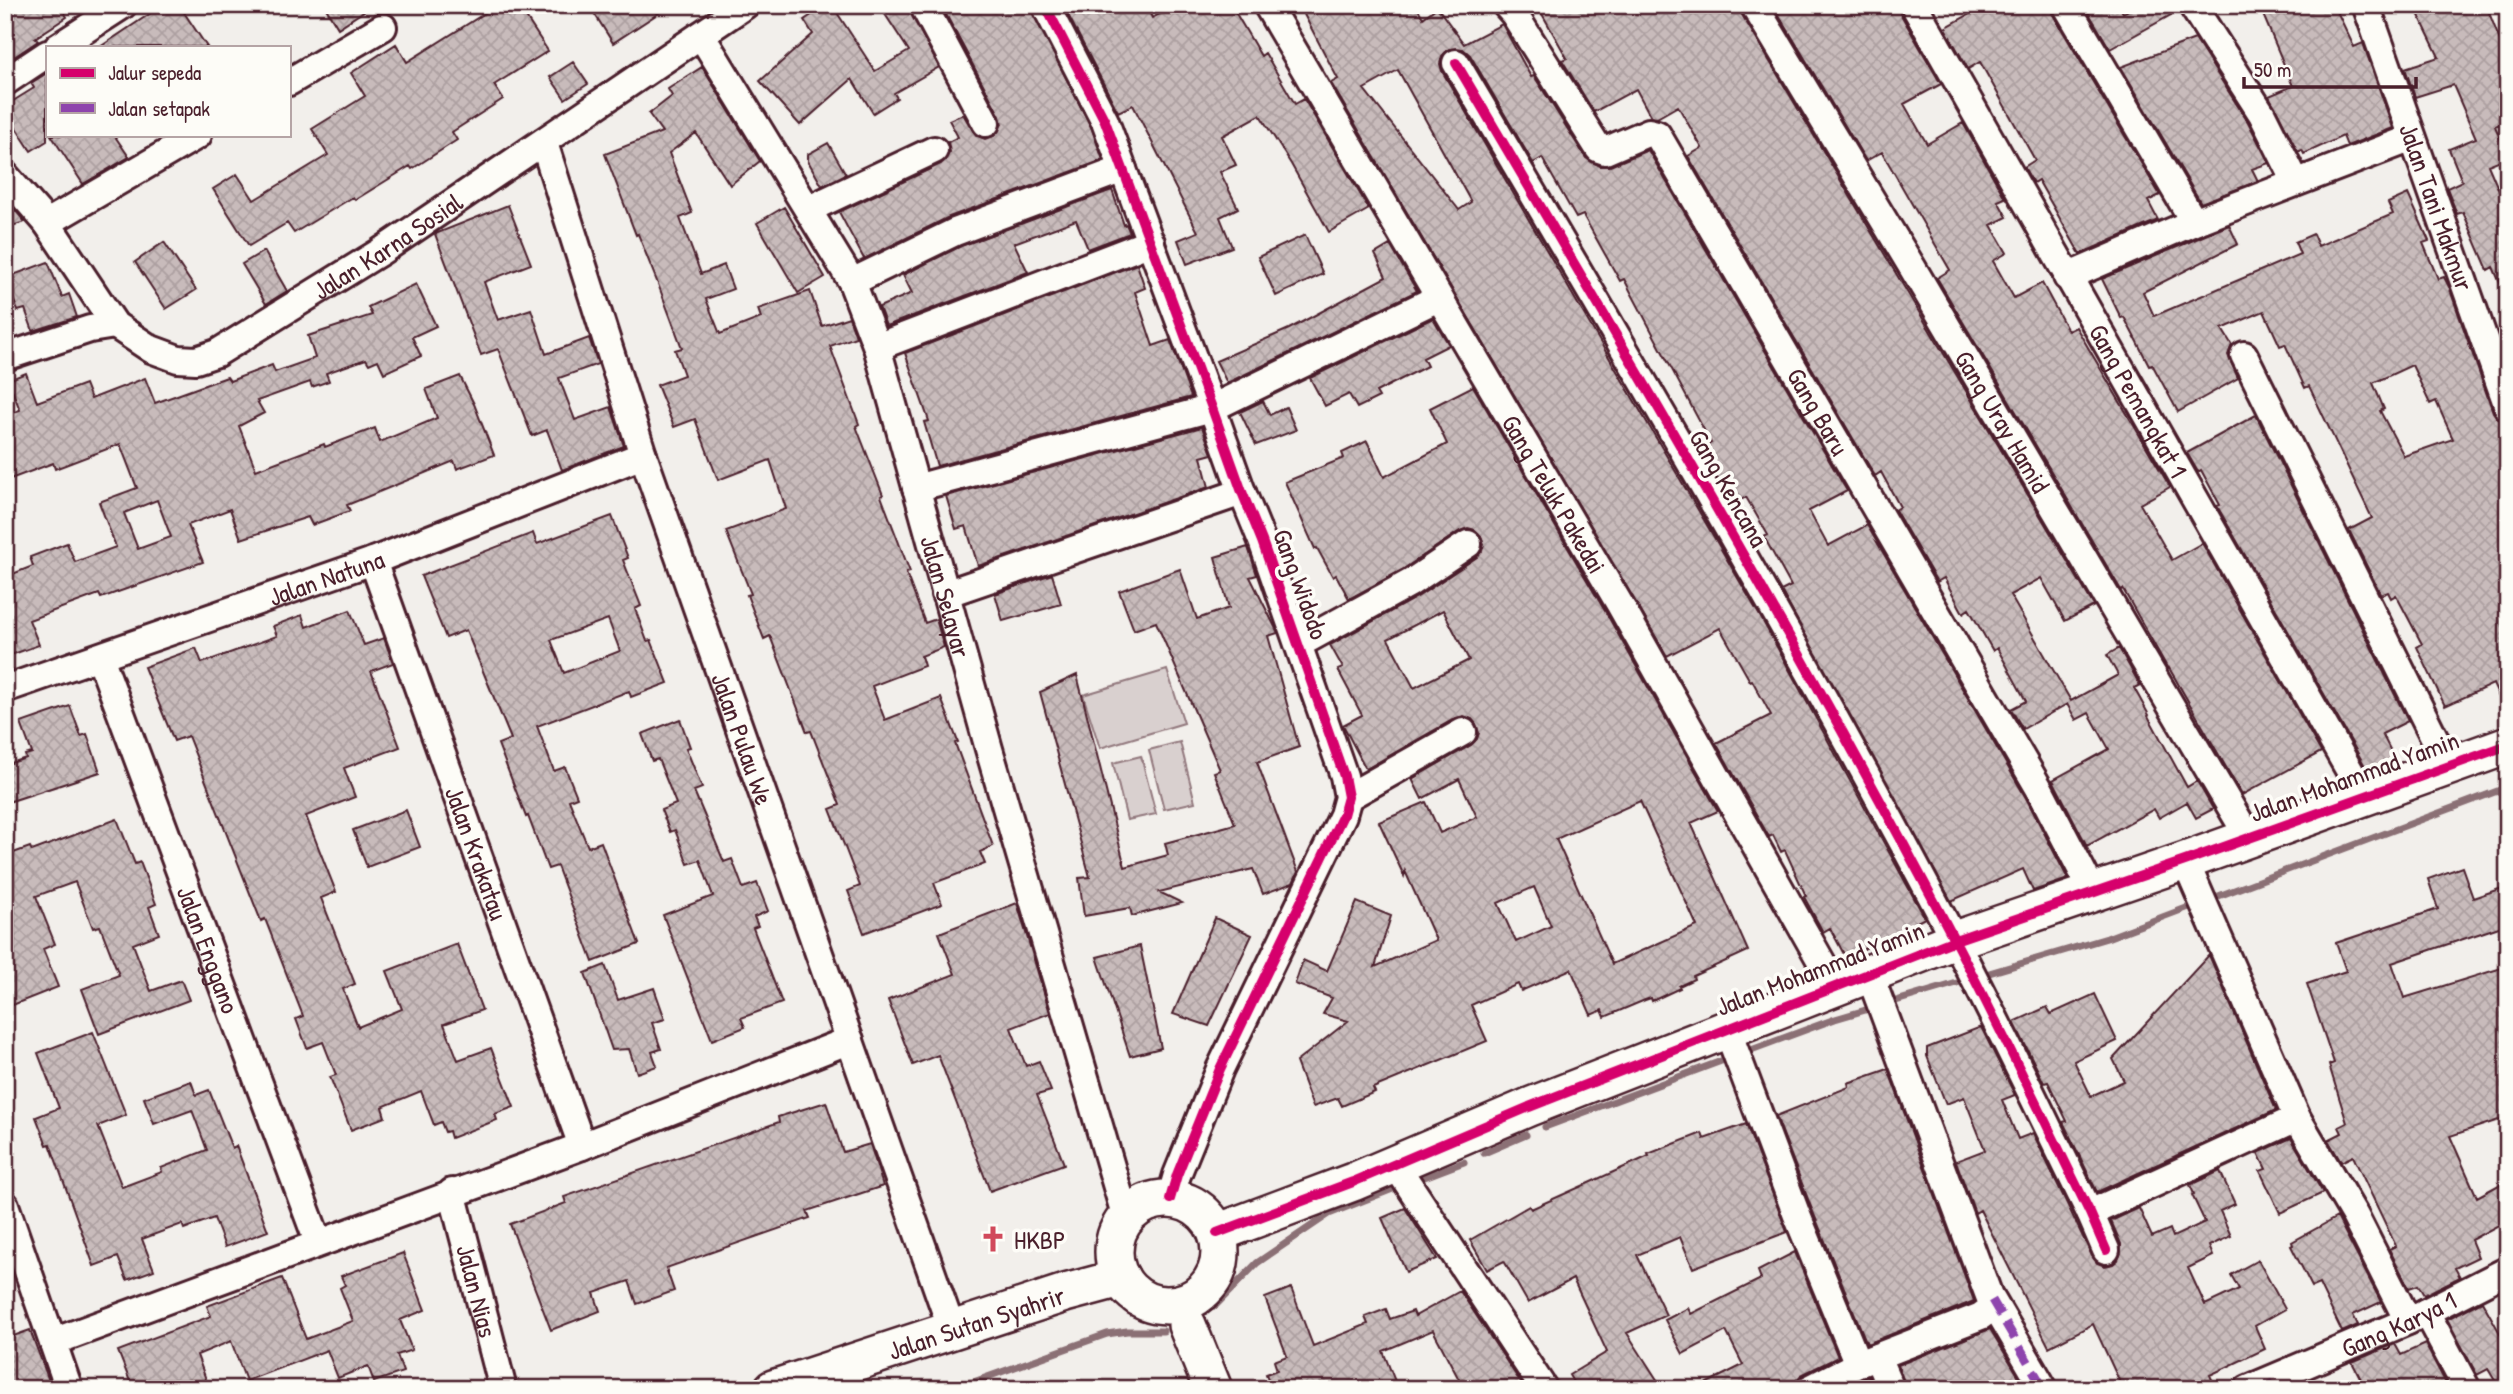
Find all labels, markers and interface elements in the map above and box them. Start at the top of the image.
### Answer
legend [46,46,290,136]
scale bar [2244,46,2415,90]
text: 50 m [2254,55,2291,84]
text: Jalur sepeda [108,58,201,87]
text: Jalan setapak [108,94,210,123]
street label: Jalan Tani Makmur [2392,118,2483,295]
street label: Jalan Karna Sosial [306,184,469,307]
street label: Gang Pemangkat 1 [2081,317,2197,484]
street label: Gang Uray Hamid [1947,344,2059,499]
street label: Gang Baru [1780,361,1858,461]
street label: Gang Teluk Pakedai [1494,408,1615,580]
street label: Gang Kencana [1681,423,1777,553]
street label: Gang Widodo [1265,524,1337,644]
street label: Jalan Selayar [913,531,980,661]
street label: Jalan Natuna [264,541,389,614]
street label: Jalan Pulau We [704,668,783,809]
street label: Jalan Mohammad Yamin [2244,722,2464,830]
street label: Jalan Krakatau [437,782,517,924]
street label: Jalan Enggano [169,881,249,1018]
street label: Jalan Mohammad Yamin [1711,912,1929,1024]
place label: HKBP [1014,1222,1065,1257]
church icon: HKBP [978,1224,1008,1254]
street label: Jalan Nias [449,1241,506,1341]
street label: Jalan Sutan Syahrir [883,1277,1069,1368]
street label: Gang Karya 1 [2336,1282,2462,1365]

